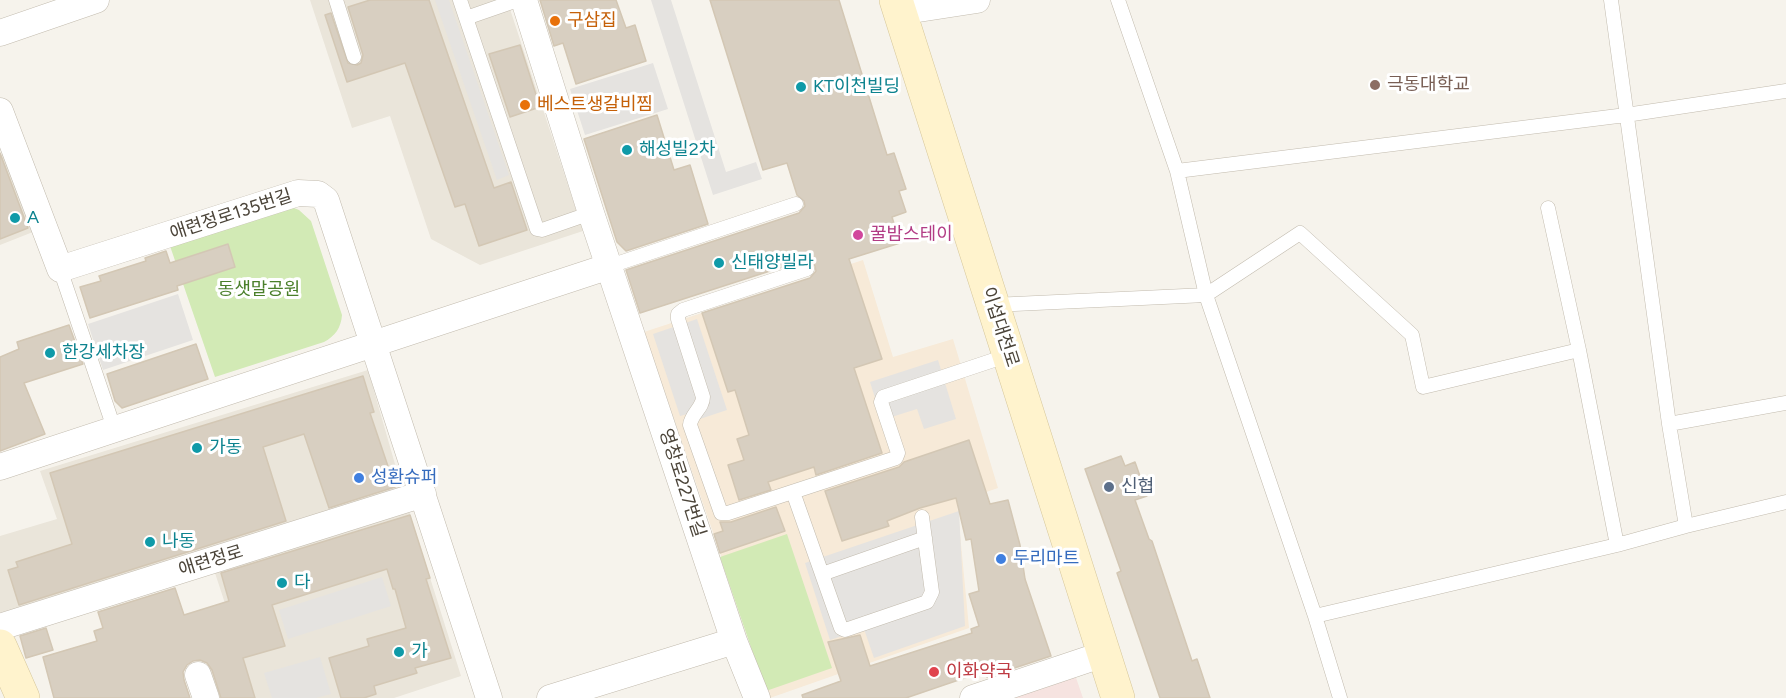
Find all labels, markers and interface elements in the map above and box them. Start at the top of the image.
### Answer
place label: 구삼집 [567,10,617,32]
marker: 구삼집 [548,14,562,28]
place label: 극동대학교 [1387,74,1470,96]
place label: KT이천빌딩 [813,76,900,98]
marker: 극동대학교 [1368,78,1382,92]
marker: KT이천빌딩 [794,80,808,94]
place label: 베스트생갈비찜 [537,94,653,116]
marker: 베스트생갈비찜 [518,98,532,112]
place label: 해성빌2차 [639,139,715,161]
marker: 해성빌2차 [620,143,634,157]
street label: 애련정로135번길 [167,185,295,245]
place label: A [27,207,39,229]
marker: A [8,211,22,225]
place label: 꿀밤스테이 [870,224,953,246]
marker: 꿀밤스테이 [851,228,865,242]
place label: 신태양빌라 [731,252,814,274]
marker: 신태양빌라 [712,256,726,270]
park label: 동샛말공원 [218,279,300,301]
street label: 이섭대천로 [977,284,1023,370]
place label: 한강세차장 [62,342,145,364]
marker: 한강세차장 [43,346,57,360]
street label: 영창로227번길 [654,426,710,540]
place label: 가동 [209,437,242,459]
marker: 가동 [190,441,204,455]
place label: 성환슈퍼 [371,467,437,489]
marker: 성환슈퍼 [352,471,366,485]
place label: 신협 [1121,476,1154,498]
marker: 신협 [1102,480,1116,494]
place label: 나동 [162,531,195,553]
marker: 나동 [143,535,157,549]
street label: 애련정로 [176,541,246,581]
place label: 두리마트 [1013,548,1079,570]
marker: 두리마트 [994,552,1008,566]
place label: 다 [294,572,311,594]
marker: 다 [275,576,289,590]
place label: 가 [411,641,428,663]
marker: 가 [392,645,406,659]
place label: 이화약국 [946,661,1012,683]
marker: 이화약국 [927,665,941,679]

